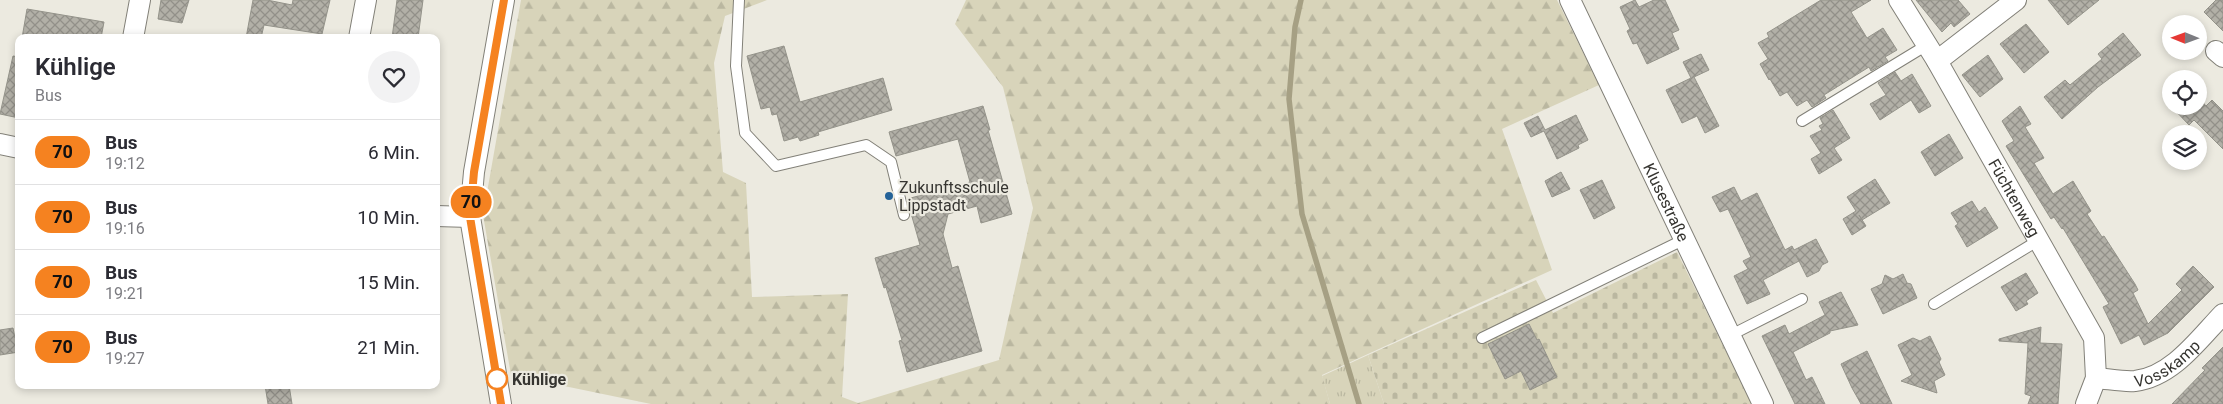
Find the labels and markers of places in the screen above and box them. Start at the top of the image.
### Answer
place label: Zukunftsschule Lippstadt [899,178,1009,215]
marker: Zukunftsschule Lippstadt [883,190,895,202]
marker: Kühlige [486,368,508,390]
place label: Kühlige [512,370,567,389]

